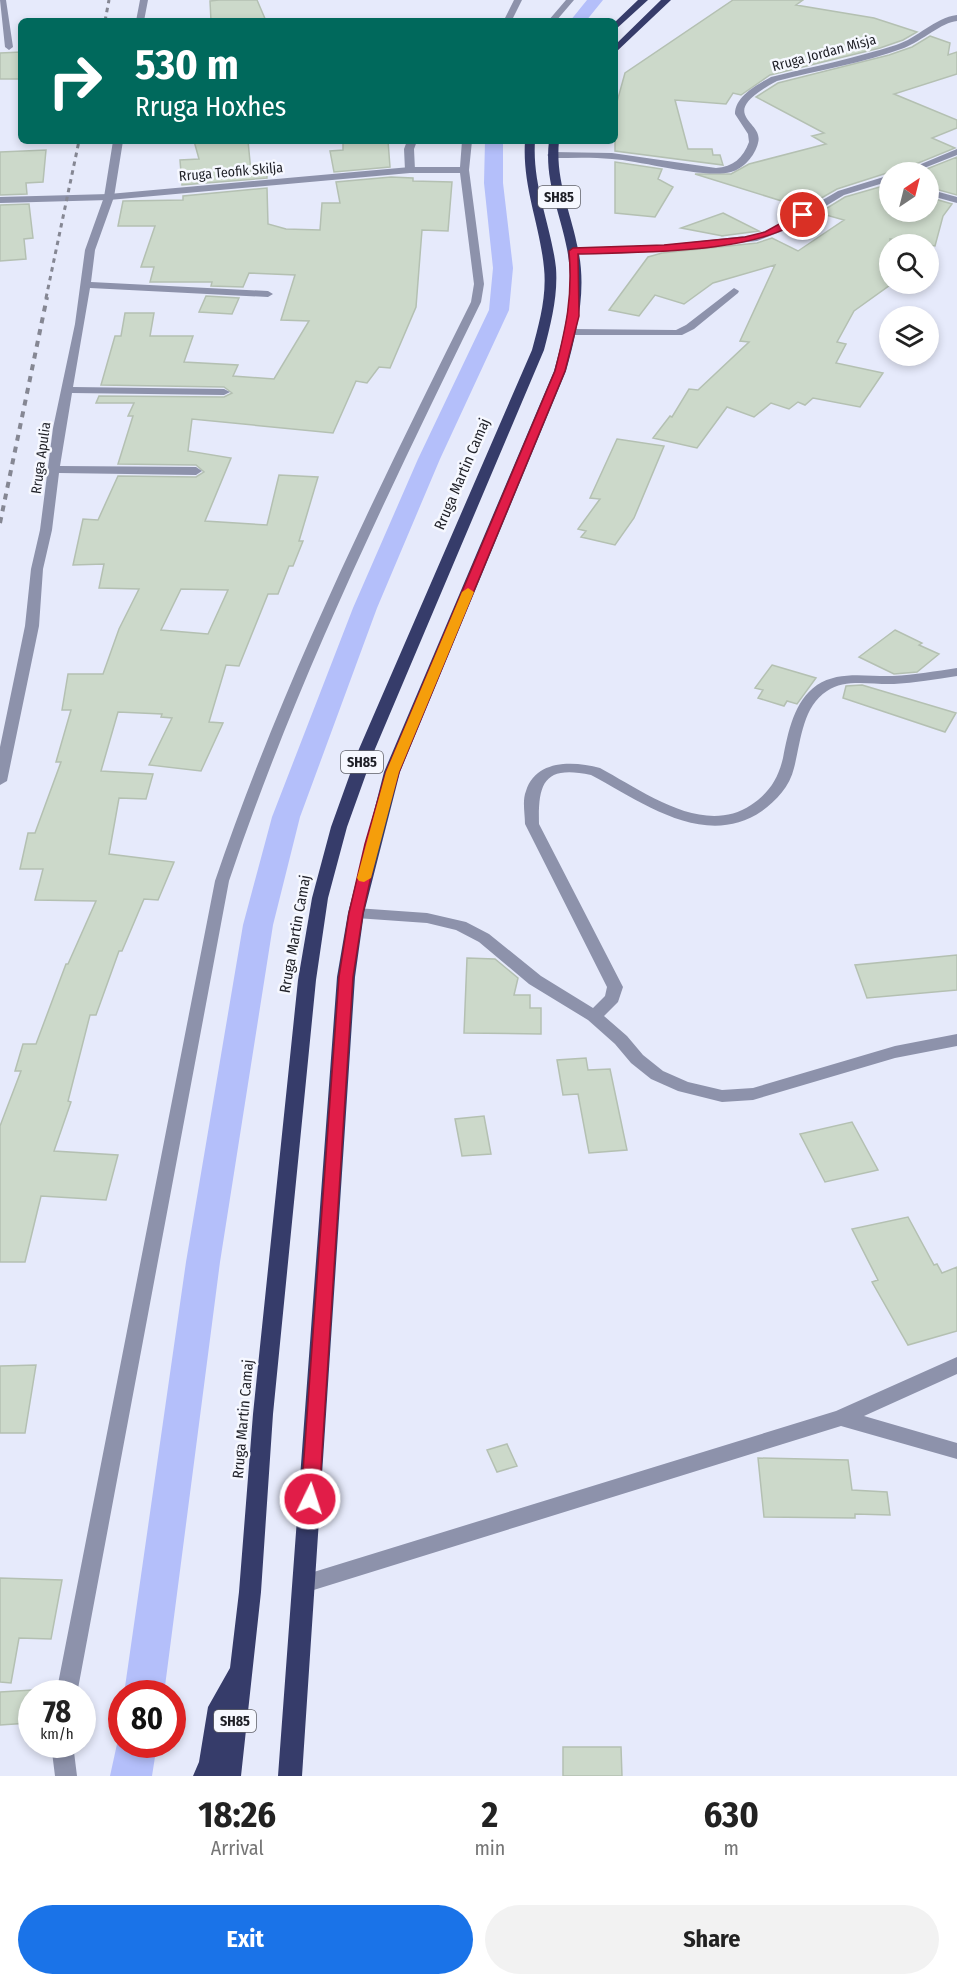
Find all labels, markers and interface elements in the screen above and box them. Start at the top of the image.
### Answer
street label: Rruga Jordan Misja [770,31,878,75]
text: 530 m [135,40,239,90]
icon: right [36,42,114,120]
text: Rruga Hoxhes [135,91,286,123]
street label: Rruga Teofik Skilja [178,159,284,185]
north arrow [879,162,939,222]
map controls [879,162,939,366]
road number: SH85 [538,186,580,208]
pin [777,189,828,240]
icon: arrive [786,198,819,231]
button: search [879,234,939,294]
button: layers [879,306,939,366]
street label: Rruga Martin Camaj [430,415,494,533]
street label: Rruga Apulia [28,421,54,495]
road number: SH85 [341,751,383,773]
street label: Rruga Martin Camaj [276,874,314,994]
street label: Rruga Martin Camaj [229,1359,257,1479]
position arrow [278,1467,342,1531]
speed limit sign: 80 [108,1680,186,1758]
text: 78 [43,1694,71,1730]
road number: SH85 [214,1710,256,1732]
text: km/h [40,1725,74,1743]
text: 18:26 [198,1793,276,1837]
text: 2 [482,1793,498,1837]
text: 630 [704,1793,759,1837]
text: Arrival [211,1836,264,1860]
text: min [474,1836,505,1860]
text: m [723,1836,739,1860]
button: Exit [18,1905,473,1974]
button: Share [485,1905,939,1974]

